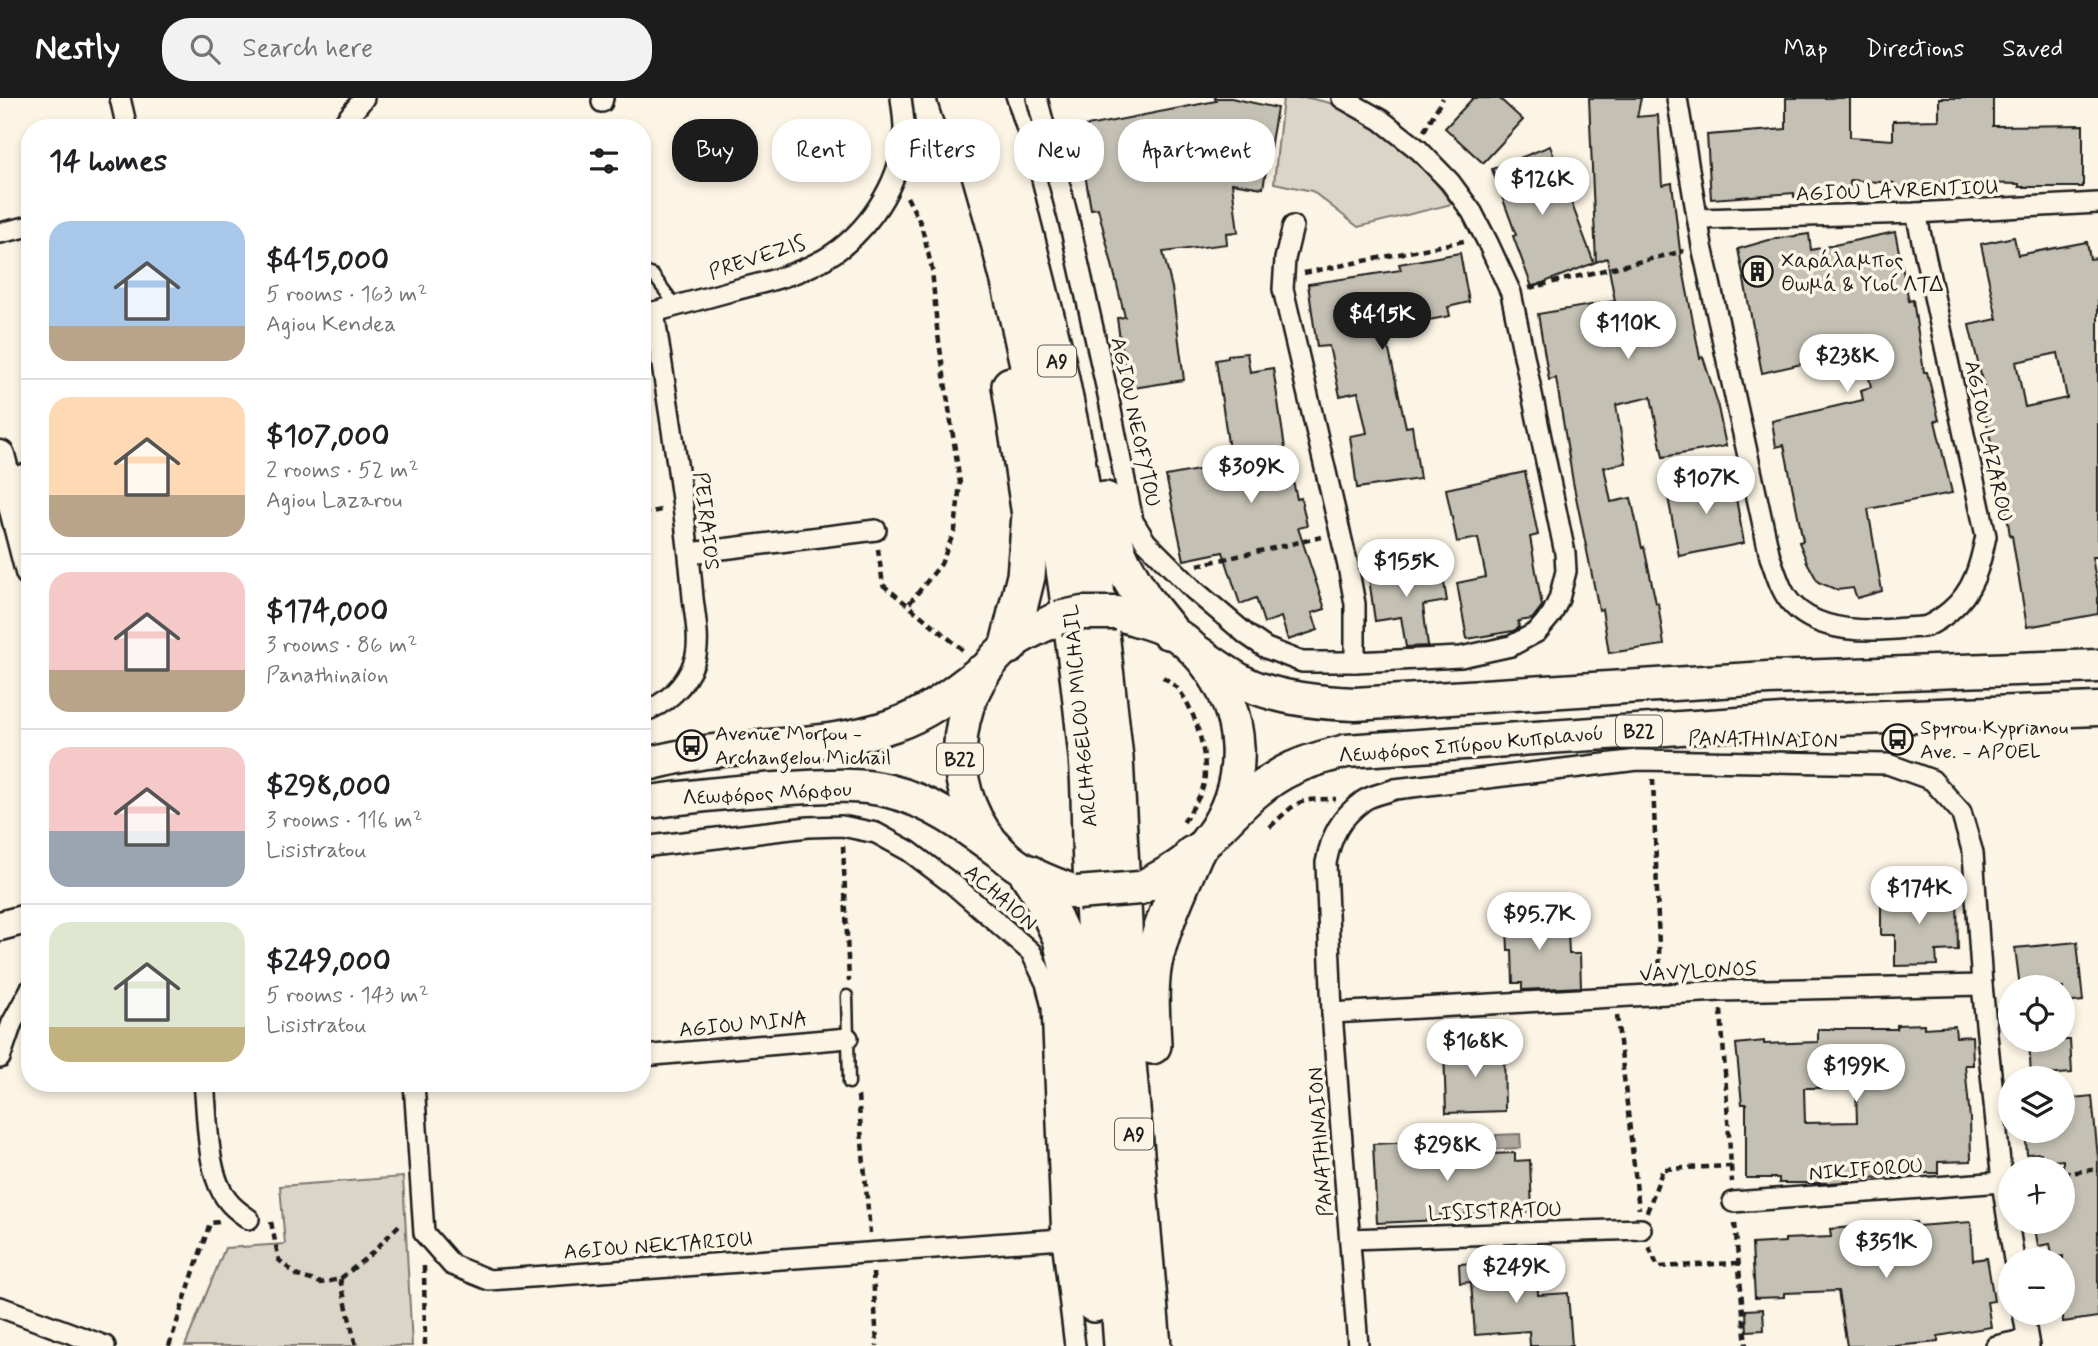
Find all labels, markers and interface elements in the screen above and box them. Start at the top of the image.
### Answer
search box [162,18,652,81]
text: Nestly [35,27,120,71]
icon: search [186,30,224,68]
text: Search here [242,32,373,66]
text: Map [1784,34,1828,65]
text: Directions [1866,34,1964,65]
text: Saved [2002,34,2063,65]
chip: Buy [672,119,758,182]
chip: Rent [772,119,871,182]
chip: Filters [885,119,1000,182]
chip: New [1014,119,1104,182]
chip: Apartment [1118,119,1275,182]
text: 14 homes [49,142,167,181]
icon: filters [585,142,623,180]
pin: $126K [1493,158,1591,217]
text: $126K [1510,165,1574,195]
street label: AGIOU LAVRENTIOU [1795,173,1999,209]
street label: PREVEZIS [705,229,810,287]
text: $415,000 [266,241,389,280]
place label: Χαράλαμπος Θωμά & Υιοί ΛΤΔ [1781,247,1944,299]
icon: home [105,249,189,333]
building icon: Χαράλαμπος Θωμά & Υιοί ΛΤΔ [1741,255,1775,289]
text: 5 rooms · 163 m² [266,280,428,310]
pin: $415K [1333,292,1431,352]
text: $415K [1349,300,1415,330]
pin: $110K [1579,302,1677,361]
text: $110K [1596,309,1660,339]
text: Agiou Kendea [266,310,396,340]
pin: $238K [1798,334,1896,394]
street label: AGIOU NEOFYTOU [1103,335,1167,510]
text: $238K [1815,342,1879,372]
road number: A9 [1038,345,1076,376]
street label: AGIOU LAZAROU [1957,358,2019,525]
text: $107,000 [266,417,389,456]
icon: home [105,425,189,509]
pin: $309K [1202,446,1300,505]
text: $309K [1218,453,1284,483]
text: 2 rooms · 52 m² [266,456,419,486]
pin: $107K [1657,456,1755,516]
text: $107K [1673,464,1739,494]
street label: PEIRAIOS [686,470,726,572]
text: Agiou Lazarou [266,486,402,516]
pin: $155K [1357,540,1455,599]
text: $155K [1373,547,1439,577]
text: $174,000 [266,592,388,631]
icon: home [105,600,189,684]
street label: ARCHAGELOU MICHAIL [1057,603,1105,829]
text: 3 rooms · 86 m² [266,631,417,661]
text: Panathinaion [266,661,388,691]
place label: Spyrou Kyprianou Ave. - APOEL [1920,714,2068,766]
road number: B22 [1616,716,1662,746]
street label: Λεωφόρος Σπύρου Κυπριανού [1337,719,1605,771]
place label: Avenue Morfou - Archangelou Michail [715,720,891,774]
bus stop icon: Spyrou Kyprianou Ave. - APOEL [1880,722,1914,756]
street label: PANATHINAION [1688,725,1838,755]
bus stop icon: Avenue Morfou - Archangelou Michail [675,728,709,762]
road number: B22 [937,744,983,774]
text: $298,000 [266,767,391,806]
icon: home [105,775,189,859]
street label: Λεωφόρος Μόρφου [682,776,852,812]
text: 3 rooms · 116 m² [266,806,423,836]
text: Lisistratou [266,836,367,866]
street label: ACHAION [958,858,1043,937]
pin: $174K [1870,866,1968,926]
text: $174K [1886,874,1952,904]
pin: $95.7K [1482,892,1596,952]
text: $95.7K [1503,900,1575,930]
text: $249,000 [266,942,391,981]
icon: home [105,950,189,1034]
street label: VAVYLONOS [1639,955,1758,989]
map controls [1998,975,2075,1325]
button: locate [1998,975,2075,1052]
text: 5 rooms · 143 m² [266,981,429,1011]
street label: AGIOU MINA [678,1005,809,1045]
text: Lisistratou [266,1011,367,1041]
pin: $168K [1426,1020,1524,1079]
text: $168K [1442,1027,1508,1057]
pin: $199K [1807,1044,1905,1104]
text: $199K [1823,1052,1889,1082]
street label: PANATHINAION [1302,1066,1340,1218]
button: layers [1998,1066,2075,1143]
road number: A9 [1115,1118,1153,1150]
pin: $298K [1398,1124,1496,1183]
text: $298K [1413,1131,1481,1161]
street label: NIKIFOROU [1808,1152,1924,1188]
button: + [1998,1157,2075,1234]
street label: LISISTRATOU [1428,1196,1562,1228]
pin: $351K [1837,1220,1935,1280]
street label: AGIOU NEKTARIOU [563,1225,753,1267]
text: $351K [1855,1228,1917,1258]
pin: $249K [1467,1246,1565,1305]
button: − [1998,1248,2075,1325]
text: $249K [1482,1253,1550,1283]

